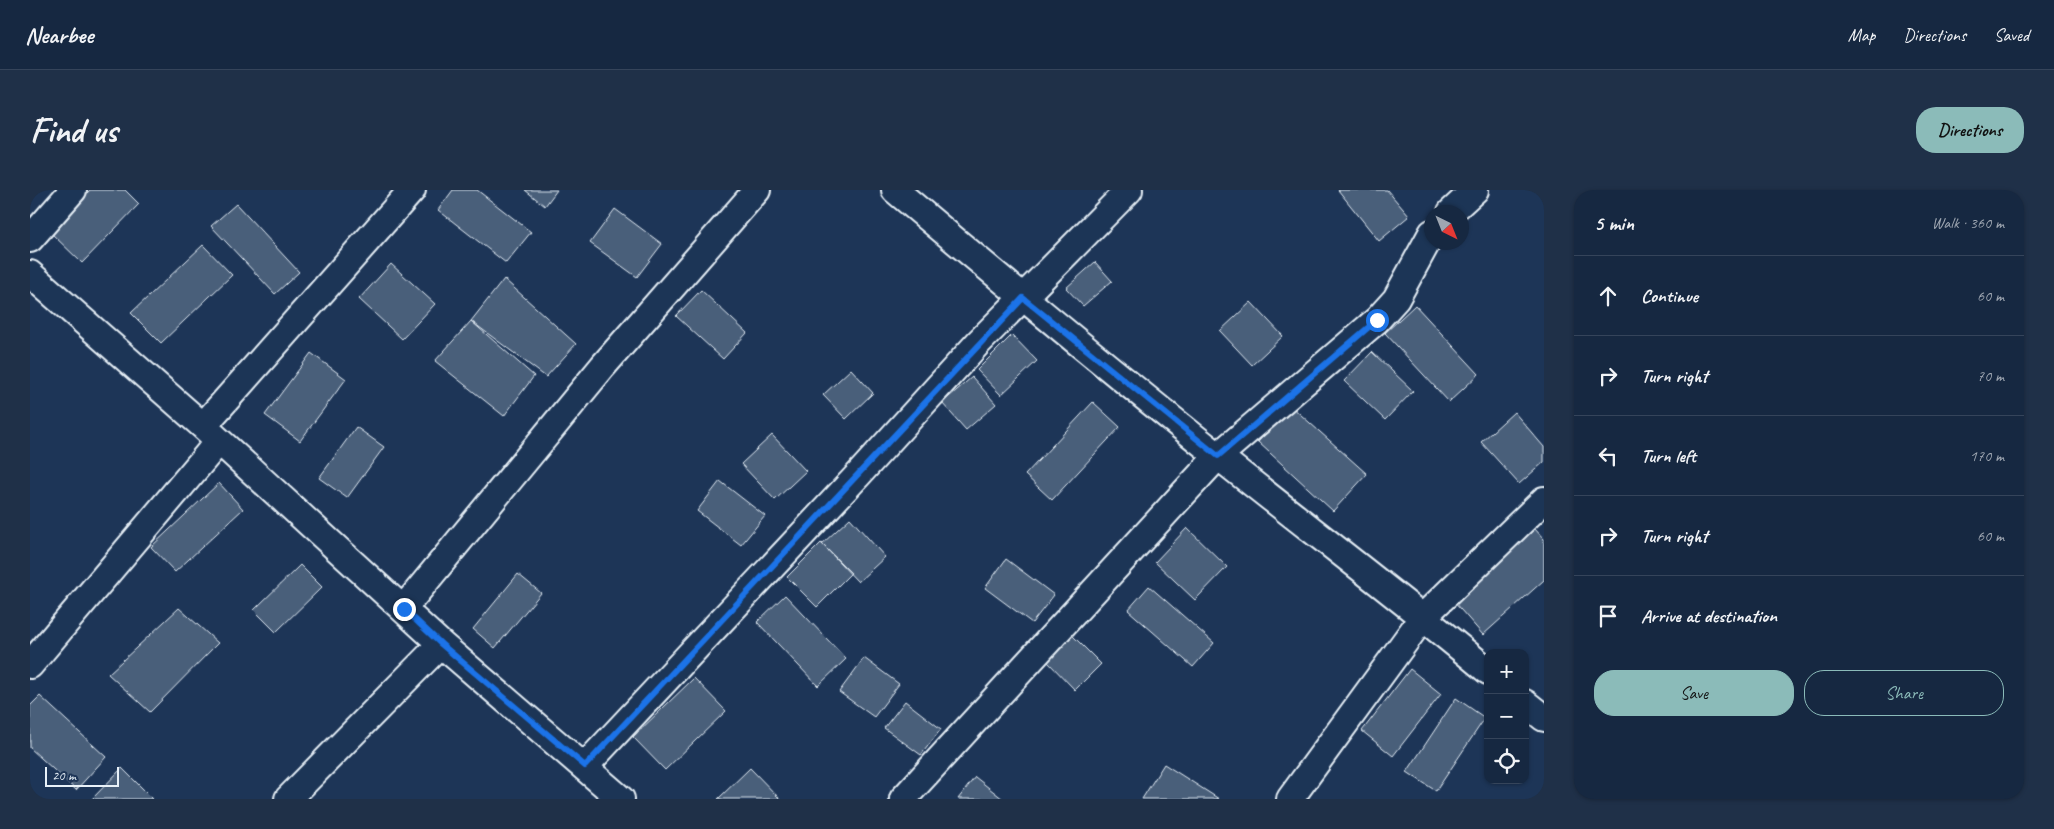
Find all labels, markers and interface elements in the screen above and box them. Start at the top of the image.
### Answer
text: Nearbee [25,20,93,50]
text: Map [1848,24,1875,46]
text: Directions [1903,24,1966,46]
text: Saved [1994,24,2029,46]
button: Directions [1916,107,2024,153]
text: Find us [30,108,117,153]
north arrow [1424,205,1469,250]
text: 5 min [1594,210,1634,236]
text: Walk · 360 m [1932,213,2004,233]
icon: ahead [1594,282,1622,310]
text: Continue [1641,284,1698,308]
text: 60 m [1977,286,2004,306]
route start [1366,309,1389,332]
icon: right [1594,362,1622,390]
text: Turn right [1641,364,1708,388]
text: 70 m [1977,366,2004,386]
icon: left [1594,442,1622,470]
text: Turn left [1641,444,1696,468]
text: 170 m [1970,446,2004,466]
icon: right [1594,522,1622,550]
text: Turn right [1641,524,1708,548]
text: 60 m [1977,526,2004,546]
route end [393,598,416,621]
icon: arrive [1594,602,1622,630]
text: Arrive at destination [1641,604,1777,628]
map controls [1484,649,1529,784]
button: + [1484,649,1529,694]
button: Save [1594,670,1794,716]
button: Share [1804,670,2004,716]
button: − [1484,694,1529,739]
button: locate [1484,739,1529,784]
scale bar [45,764,119,787]
text: 20 m [52,767,76,784]

